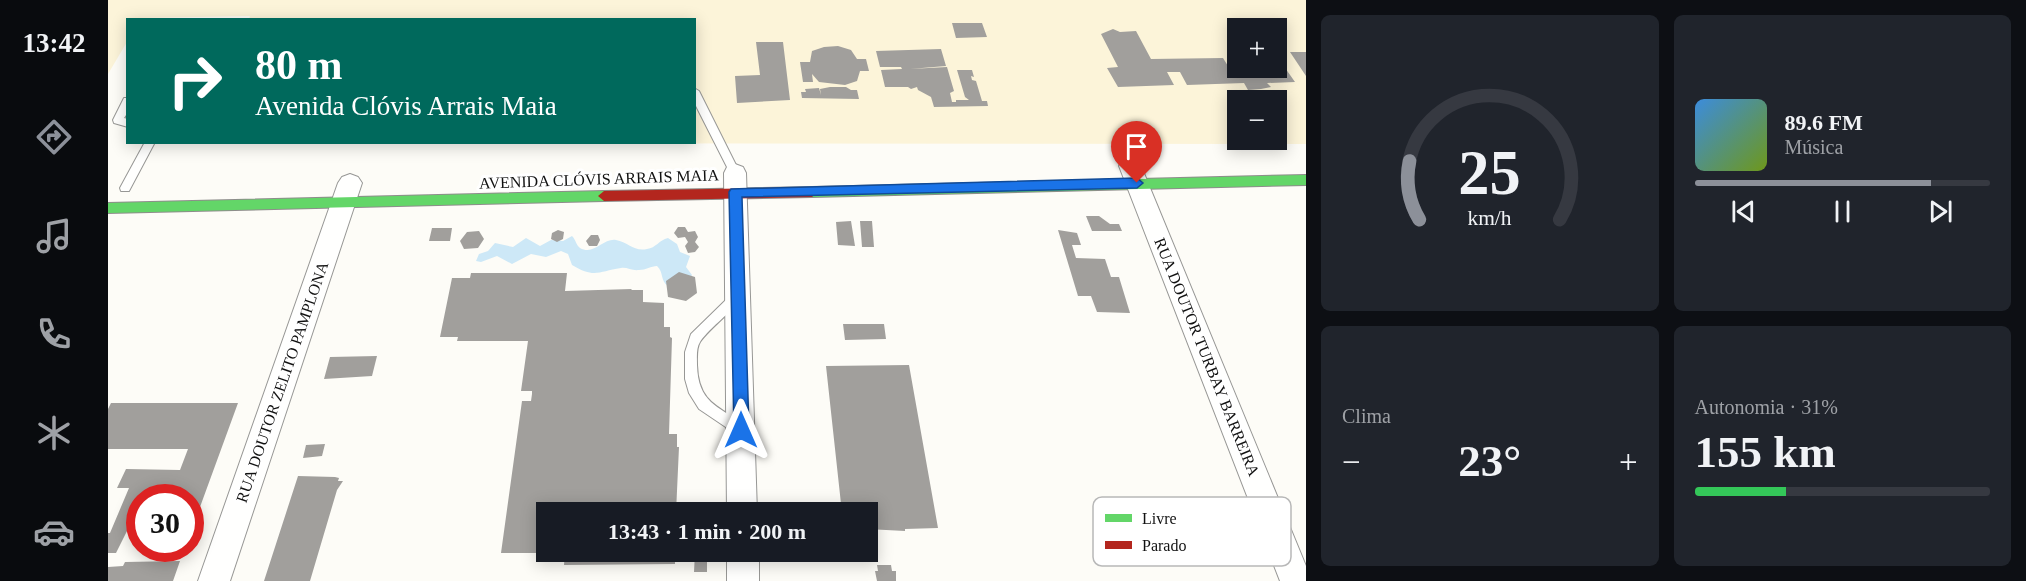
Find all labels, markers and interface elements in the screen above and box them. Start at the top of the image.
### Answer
map controls [1227,18,1287,150]
button: + [1227,18,1287,78]
text: 13:42 [23,28,86,58]
icon: right [156,42,234,120]
text: 80 m [255,42,343,88]
button: − [1227,90,1287,150]
text: Avenida Clóvis Arrais Maia [255,91,557,121]
text: 89.6 FM [1785,110,1863,135]
icon: directions [33,116,75,158]
pin [1111,121,1162,183]
icon: arrive [1120,130,1153,163]
text: Música [1785,136,1843,158]
text: 25 [1459,138,1521,207]
street label: AVENIDA CLÓVIS ARRAIS MAIA [479,165,720,192]
icon: previous [1727,195,1760,228]
icon: pause [1826,195,1859,228]
icon: next [1924,195,1957,228]
text: km/h [1468,207,1512,231]
icon: music [33,215,75,257]
street label: RUA DOUTOR TURBAY BARREIRA [1151,235,1263,479]
street label: RUA DOUTOR ZELITO PAMPLONA [233,259,331,505]
icon: phone [33,313,75,355]
text: Autonomia · 31% [1695,396,1838,418]
position arrow [709,398,773,462]
text: Clima [1342,405,1391,427]
icon: climate [33,412,75,454]
text: 155 km [1695,427,1836,477]
text: 23° [1458,436,1521,486]
text: − [1342,444,1361,480]
text: + [1619,444,1638,480]
speed limit sign: 30 [126,484,204,562]
legend [1093,497,1291,566]
text: Livre [1142,510,1177,527]
icon: car [33,511,75,553]
text: 13:43 · 1 min · 200 m [608,519,806,544]
text: Parado [1142,537,1186,554]

